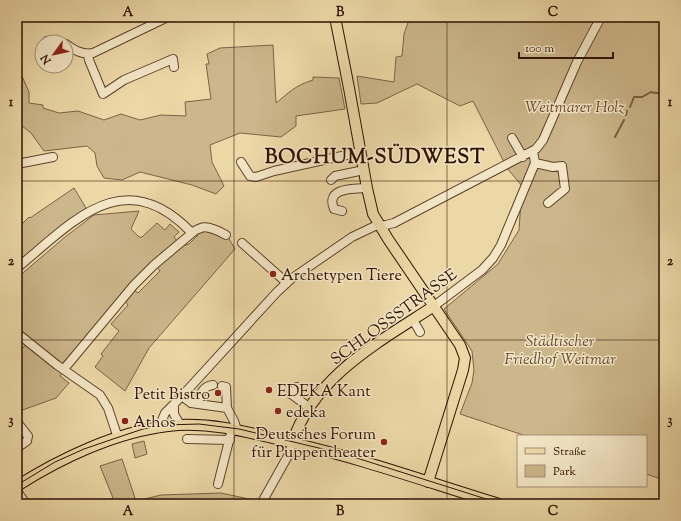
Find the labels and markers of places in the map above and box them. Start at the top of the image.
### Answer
place label: Archetypen Tiere [281,265,402,288]
marker: Archetypen Tiere [268,269,278,279]
place label: EDEKA Kant [277,381,371,404]
place label: Petit Bistro [134,384,210,407]
marker: EDEKA Kant [264,385,274,395]
marker: Petit Bistro [213,388,223,398]
place label: edeka [286,402,326,425]
marker: edeka [273,406,283,416]
place label: Athos [133,412,176,435]
marker: Athos [120,416,130,426]
place label: Deutsches Forum für Puppentheater [251,424,376,465]
marker: Deutsches Forum für Puppentheater [379,437,389,447]

